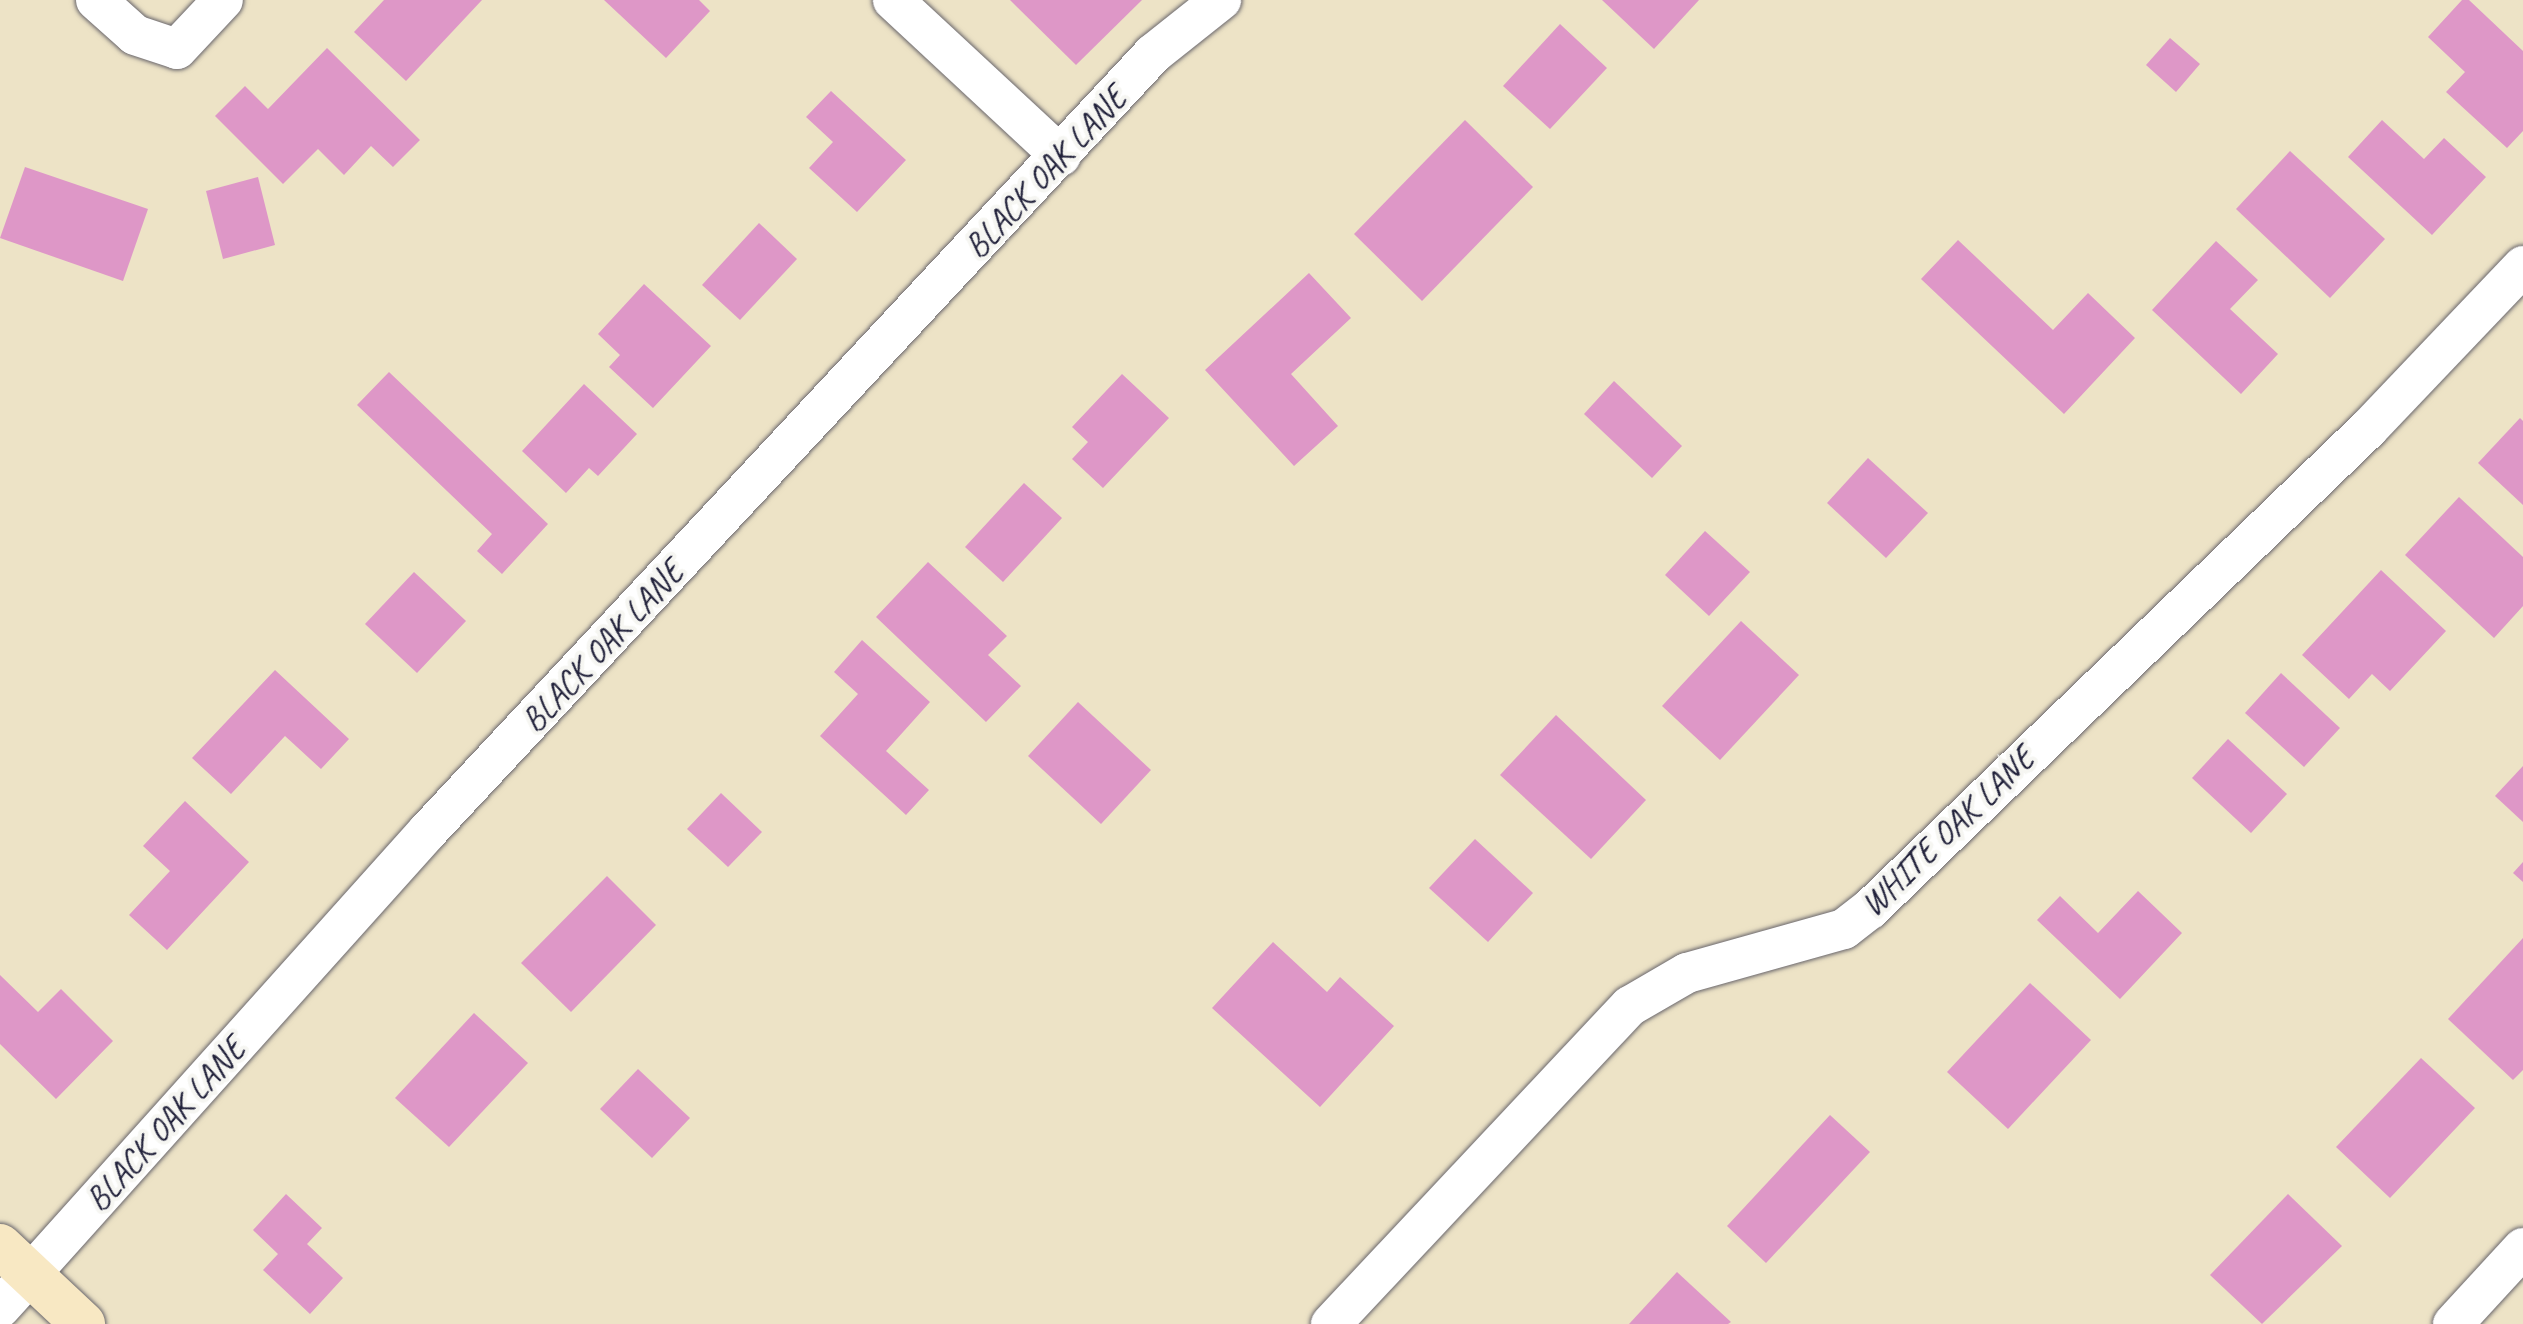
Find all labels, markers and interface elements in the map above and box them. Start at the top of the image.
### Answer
street label: BLACK OAK LANE [955,78,1135,266]
street label: BLACK OAK LANE [512,552,692,740]
street label: WHITE OAK LANE [1851,737,2043,925]
street label: BLACK OAK LANE [77,1029,253,1219]

